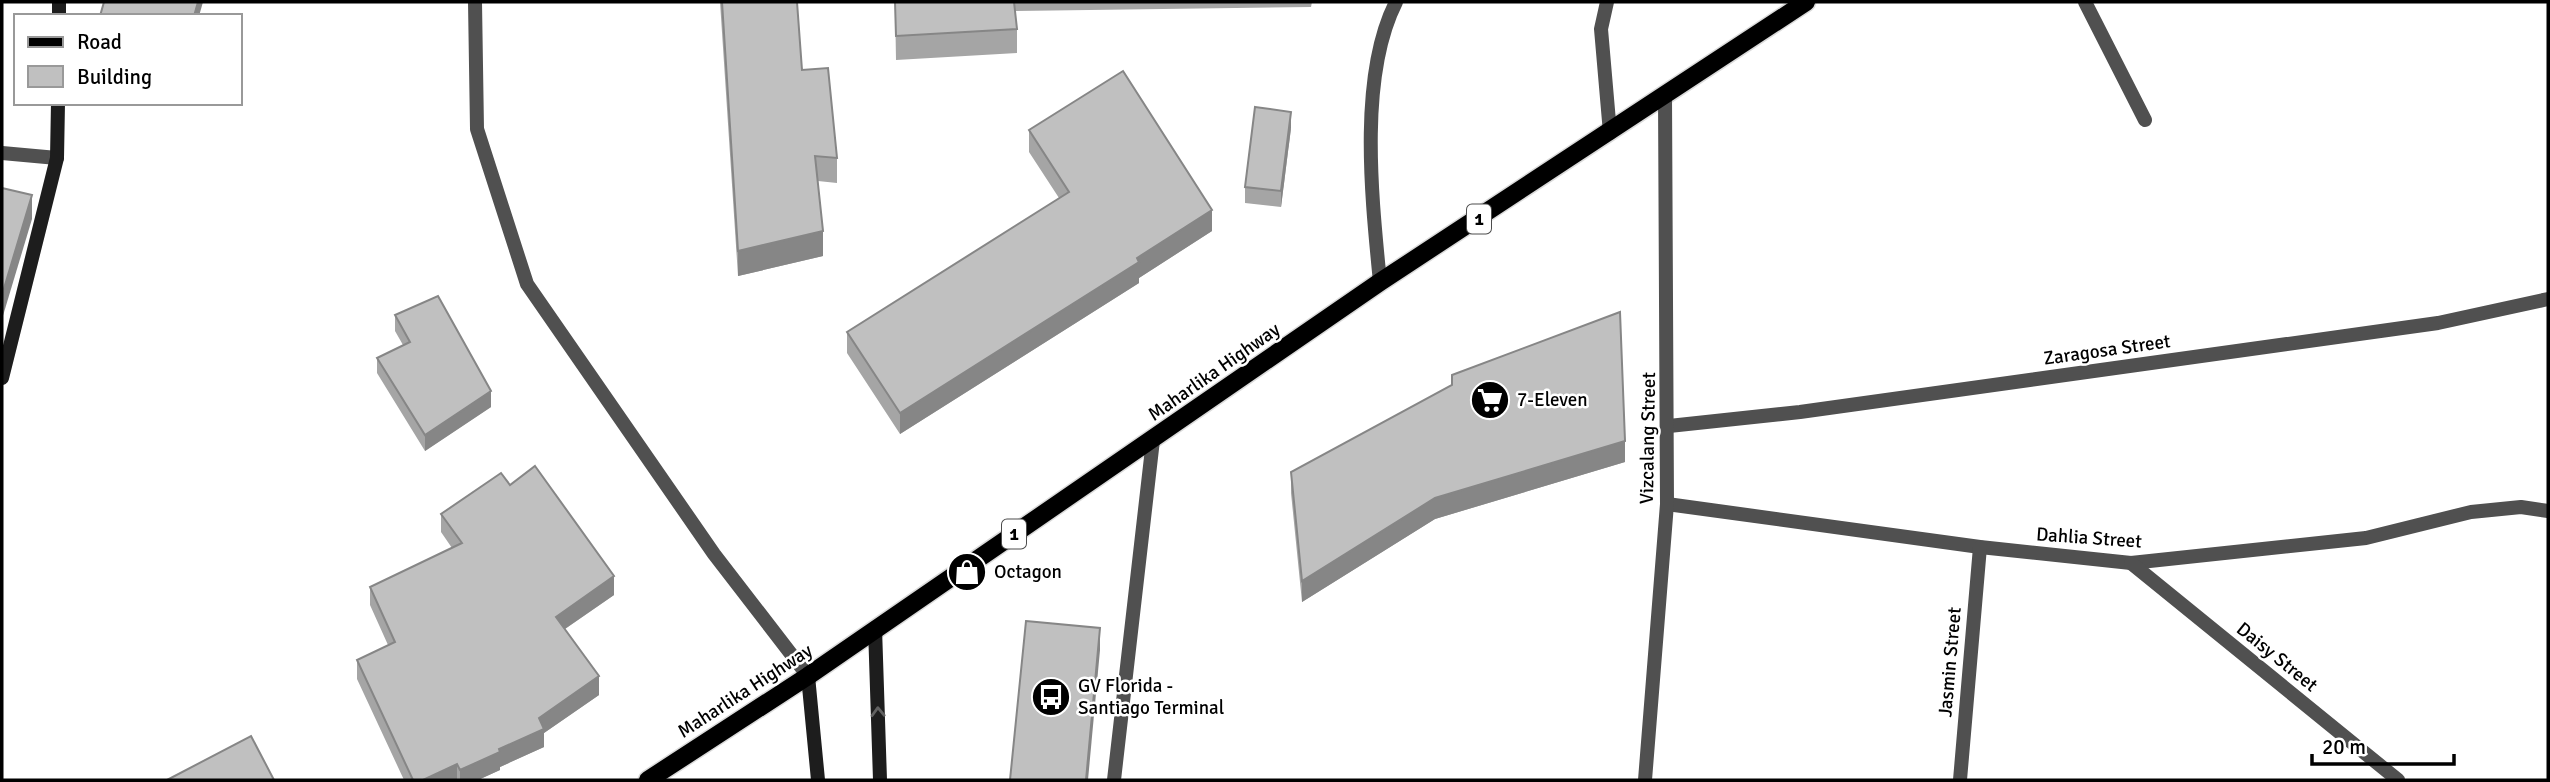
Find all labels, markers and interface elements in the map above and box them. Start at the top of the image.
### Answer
legend [14,14,242,105]
text: Road [77,29,122,55]
text: Building [77,64,152,90]
road number: 1 [1467,204,1491,233]
street label: Maharlika Highway [1143,317,1285,427]
street label: Zaragosa Street [2042,329,2172,371]
street label: Vizcalang Street [1635,371,1661,504]
supermarket icon: 7-Eleven [1469,379,1511,421]
place label: 7-Eleven [1517,388,1588,412]
road number: 1 [1002,520,1026,548]
street label: Dahlia Street [2035,522,2143,554]
shop icon: Octagon [946,551,988,593]
place label: Octagon [994,560,1062,584]
street label: Jasmin Street [1933,606,1967,718]
street label: Daisy Street [2231,617,2323,697]
street label: Maharlika Highway [673,638,817,743]
place label: GV Florida - Santiago Terminal [1078,674,1224,720]
bus stop icon: GV Florida - Santiago Terminal [1030,676,1072,718]
one-way arrow [870,706,885,717]
scale bar [2312,722,2454,766]
text: 20 m [2322,734,2366,760]

